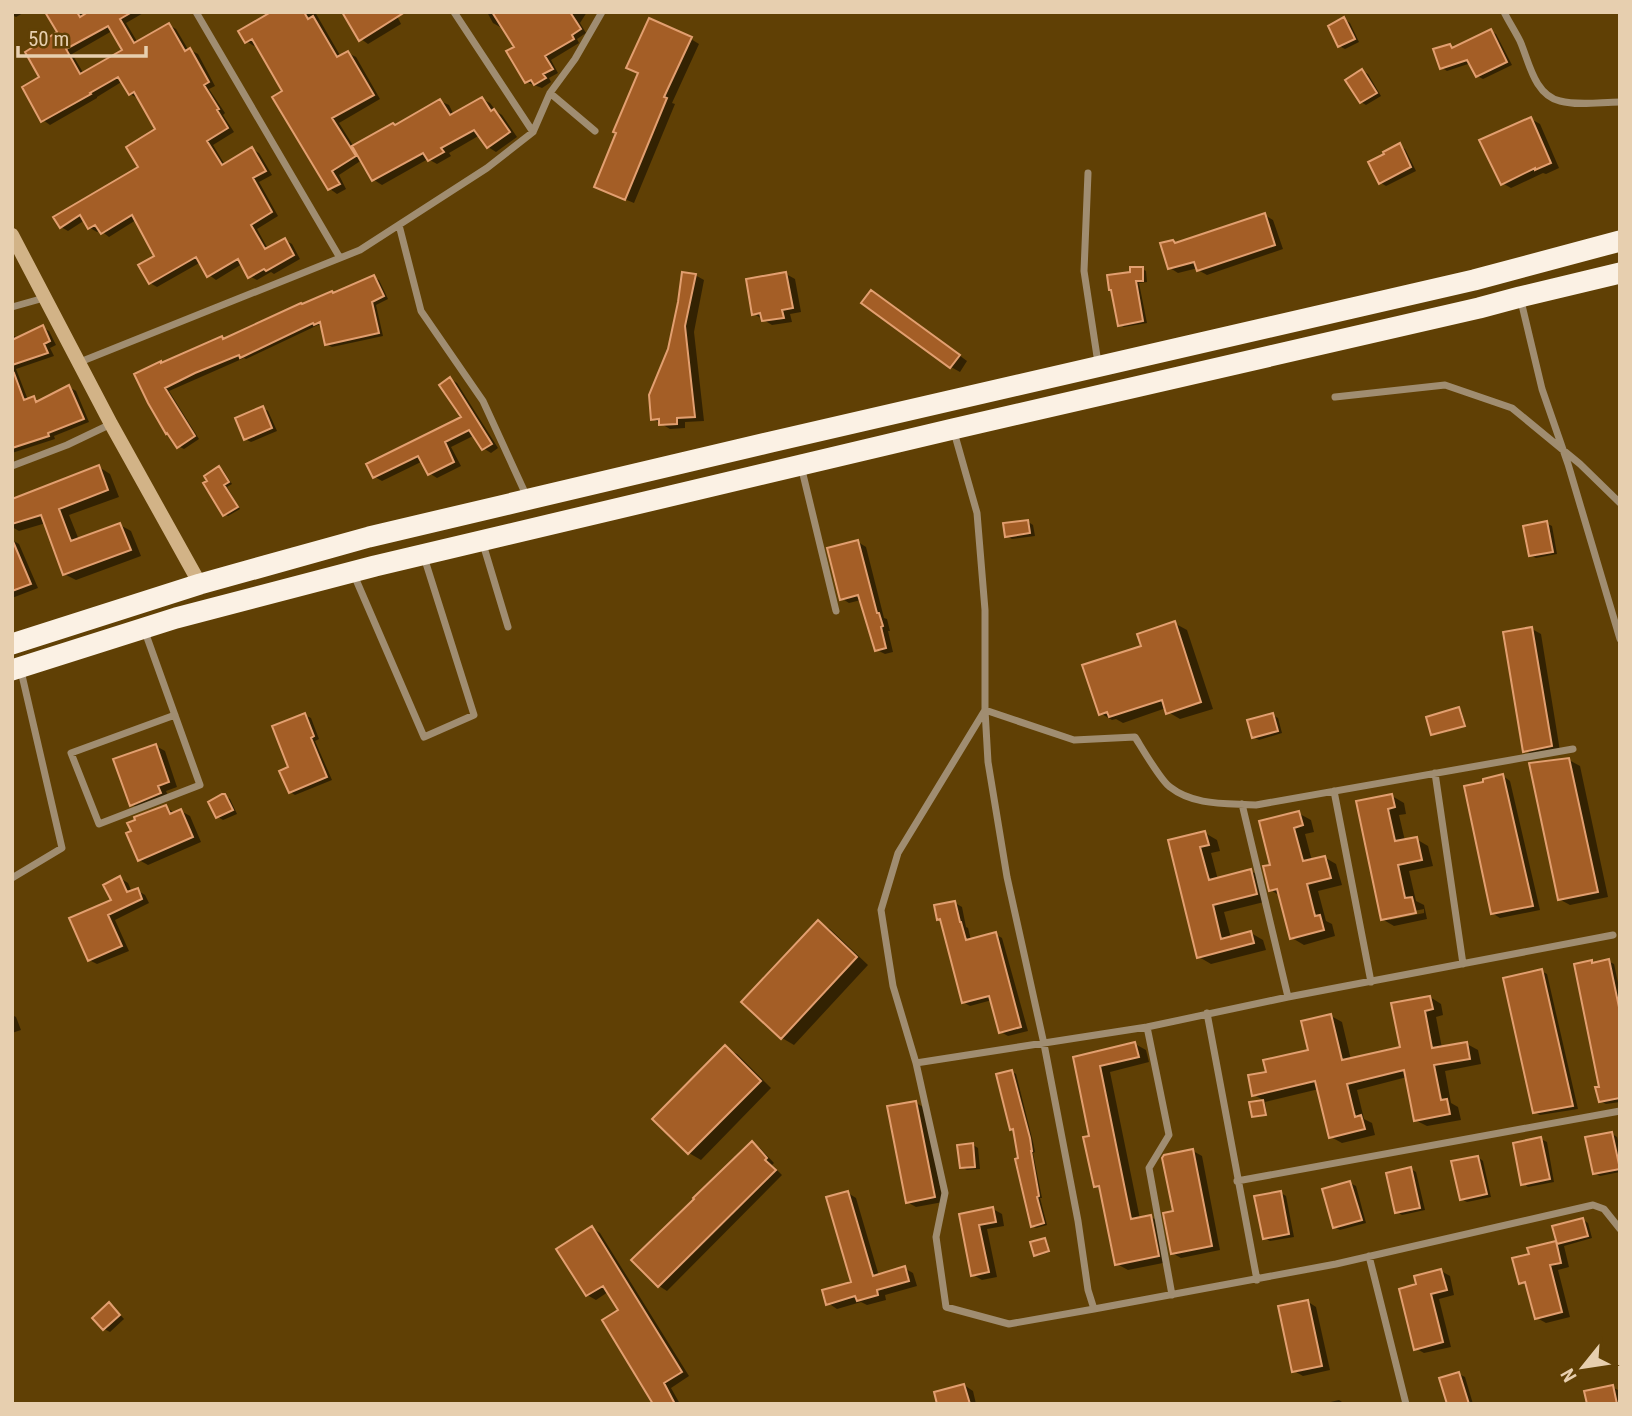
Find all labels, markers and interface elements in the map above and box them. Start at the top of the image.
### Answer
scale bar [18,14,145,58]
text: 50 m [28,27,69,51]
north arrow [1548,1332,1618,1402]
text: N [1556,1364,1582,1386]

